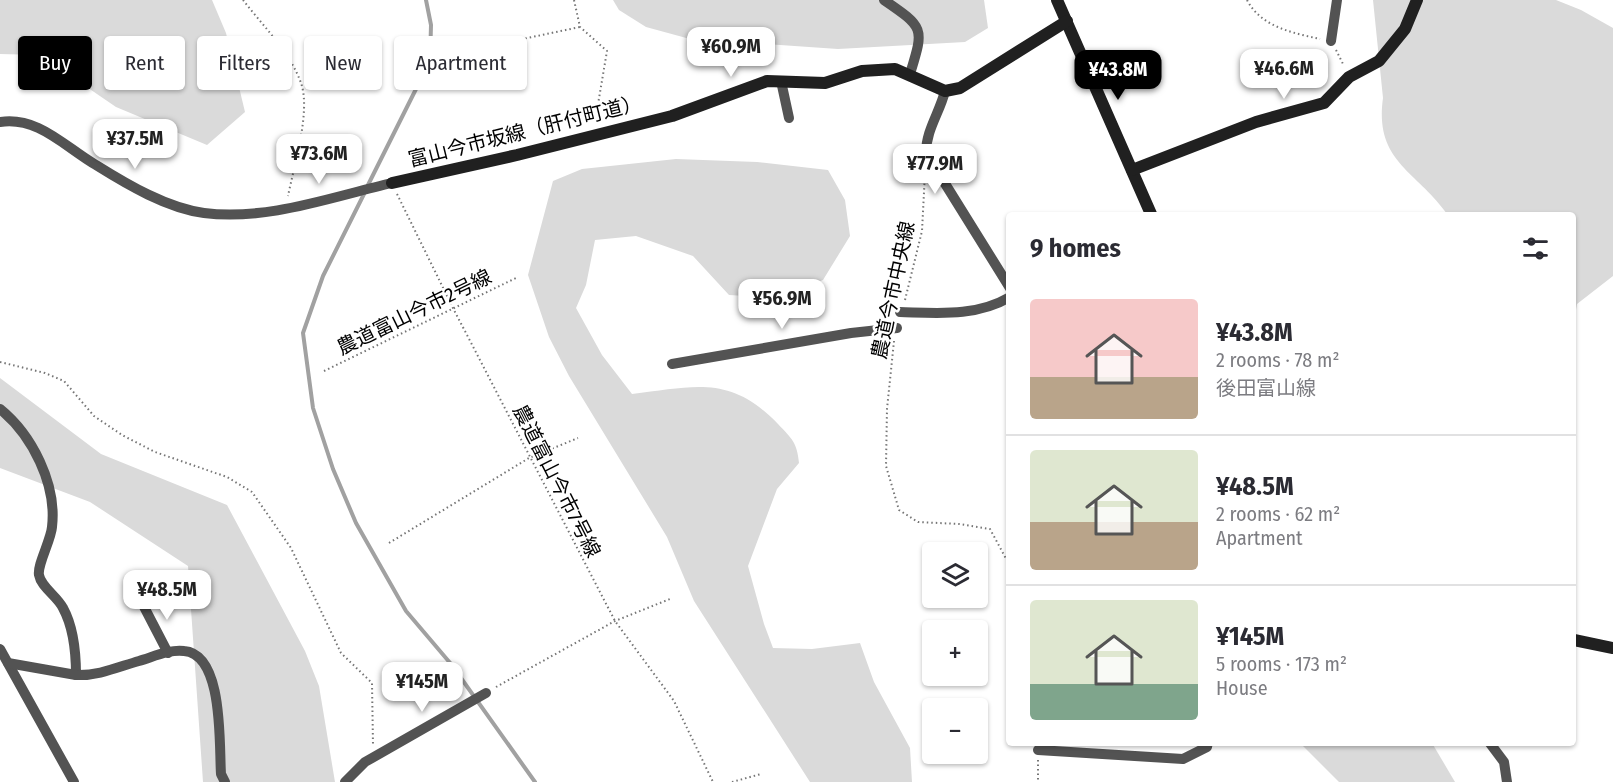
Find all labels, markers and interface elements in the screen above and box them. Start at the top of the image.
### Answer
pin: ¥60.9M [682,27,780,78]
text: ¥60.9M [701,34,761,58]
chip: Buy [18,36,92,90]
chip: Rent [104,36,185,90]
chip: Filters [197,36,292,90]
chip: New [304,36,382,90]
chip: Apartment [394,36,527,90]
pin: ¥46.6M [1235,49,1333,100]
pin: ¥43.8M [1069,50,1167,101]
text: ¥46.6M [1254,56,1314,80]
text: ¥43.8M [1089,57,1148,81]
street label: 富山今市坂線（肝付町道） [406,90,644,172]
pin: ¥37.5M [86,119,184,170]
text: ¥37.5M [106,126,164,150]
pin: ¥73.6M [270,134,368,185]
text: ¥73.6M [290,141,348,165]
pin: ¥77.9M [886,144,984,195]
text: ¥77.9M [907,151,963,175]
street label: 農道今市中央線 [867,219,919,361]
icon: filters [1519,232,1552,265]
text: 9 homes [1030,233,1121,264]
street label: 農道富山今市2号線 [333,264,495,360]
pin: ¥56.9M [733,279,831,330]
text: ¥56.9M [752,286,812,310]
text: ¥43.8M [1216,317,1293,348]
icon: home [1078,323,1150,395]
text: 2 rooms · 78 m² [1216,348,1339,372]
text: 後田富山線 [1216,376,1316,400]
street label: 農道富山今市7号線 [508,401,606,561]
text: ¥48.5M [1216,471,1294,502]
icon: home [1078,474,1150,546]
text: 2 rooms · 62 m² [1216,502,1340,526]
text: Apartment [1216,526,1303,550]
map controls [922,542,988,764]
button: layers [922,542,988,608]
pin: ¥48.5M [118,570,216,621]
text: ¥48.5M [137,577,197,601]
button: + [922,620,988,686]
text: ¥145M [1216,621,1284,652]
icon: home [1078,624,1150,696]
text: 5 rooms · 173 m² [1216,652,1347,676]
pin: ¥145M [380,662,464,713]
text: ¥145M [396,669,448,693]
text: House [1216,676,1268,700]
button: − [922,698,988,764]

